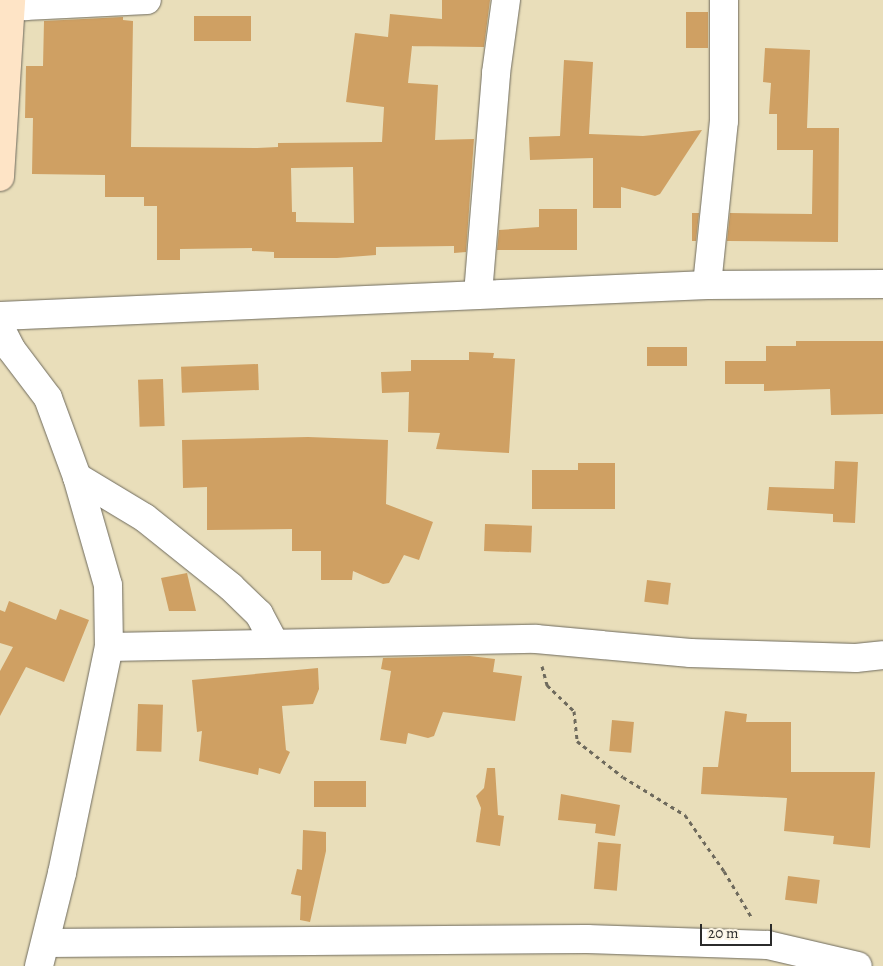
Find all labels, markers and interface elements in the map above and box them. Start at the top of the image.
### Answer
scale bar [703,914,776,946]
text: 20 m [708,923,739,943]

